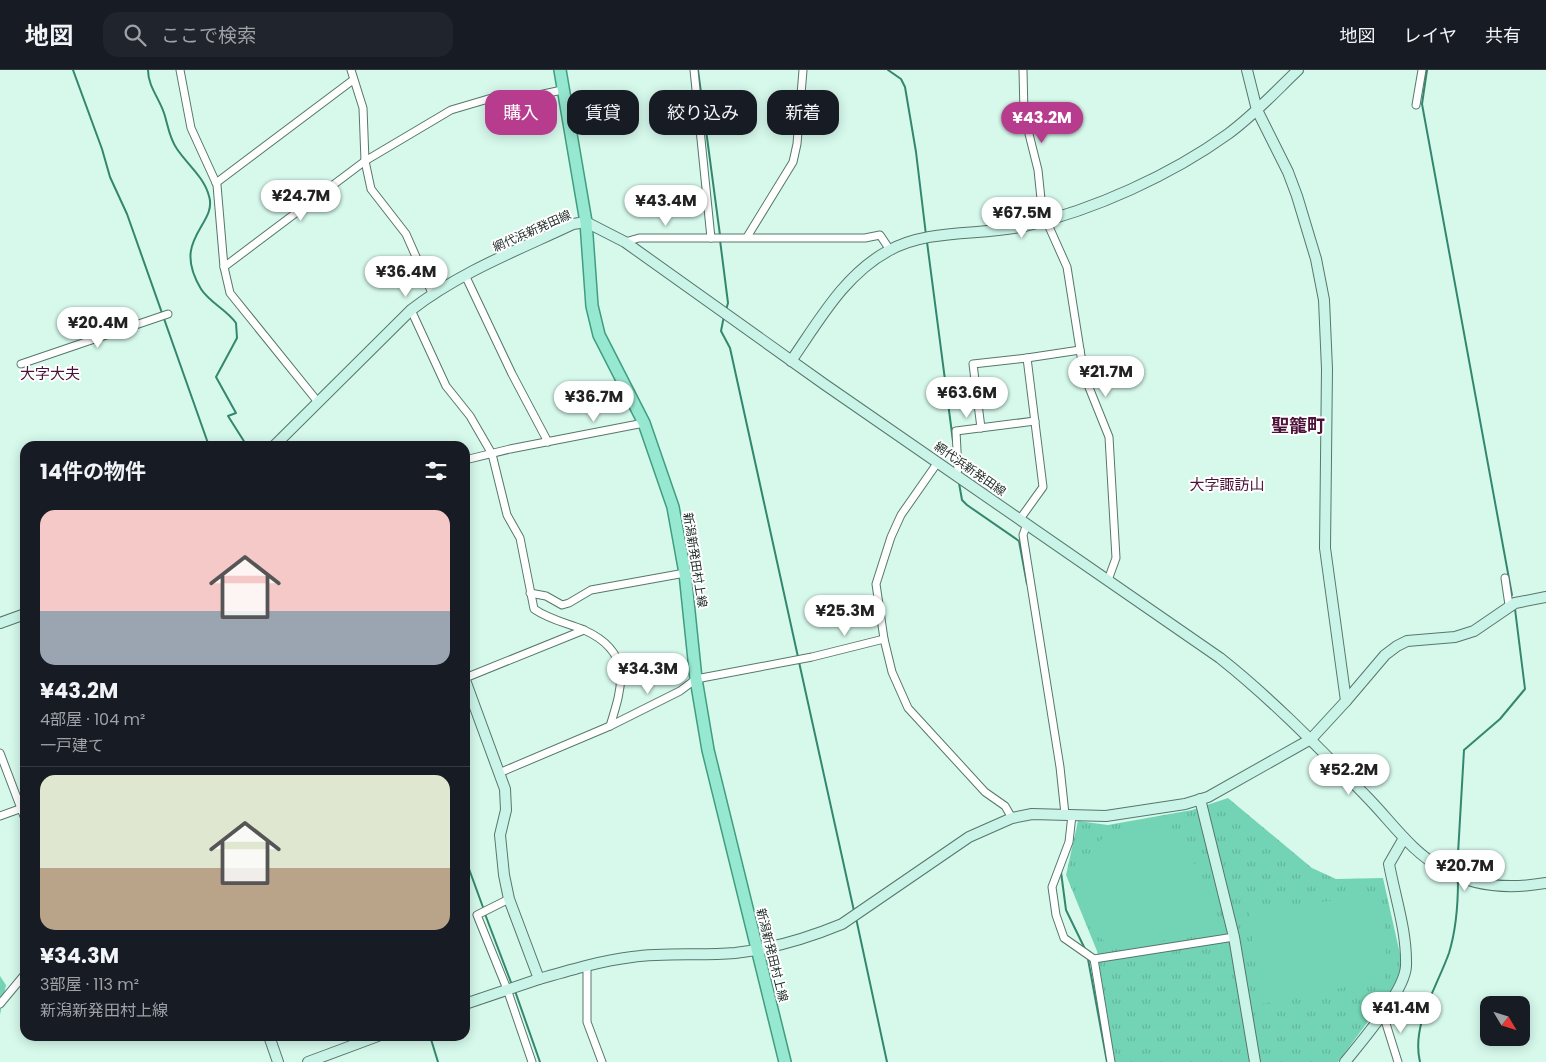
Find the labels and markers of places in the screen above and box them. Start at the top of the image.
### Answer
pin: ¥43.2M [1001,102,1083,144]
pin: ¥24.7M [260,180,342,222]
pin: ¥43.4M [625,184,707,227]
pin: ¥67.5M [981,196,1063,239]
pin: ¥36.4M [365,256,447,298]
pin: ¥20.4M [57,306,139,349]
pin: ¥21.7M [1065,356,1147,398]
pin: ¥63.6M [926,376,1008,419]
pin: ¥36.7M [553,380,635,423]
pin: ¥25.3M [804,594,886,637]
pin: ¥34.3M [607,652,689,695]
pin: ¥52.2M [1308,754,1390,796]
pin: ¥20.7M [1424,850,1506,892]
pin: ¥41.4M [1360,992,1442,1034]

